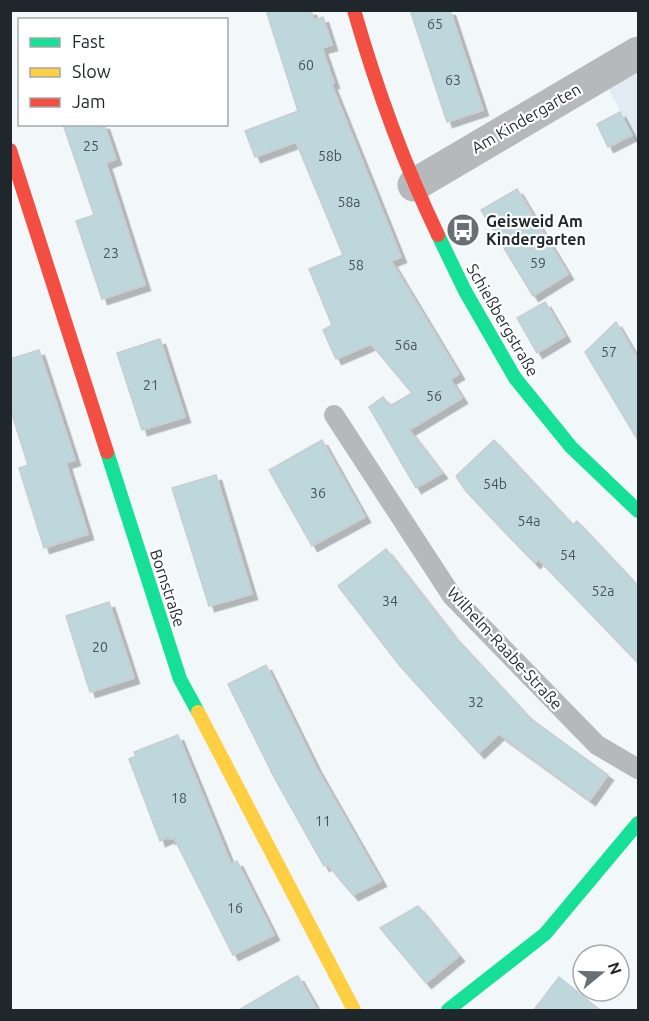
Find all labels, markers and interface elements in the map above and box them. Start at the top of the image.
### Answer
house number: 65 [427,16,443,32]
legend [18,18,228,126]
text: Fast [72,31,105,51]
house number: 60 [298,57,314,73]
text: Slow [72,61,111,81]
house number: 63 [445,72,461,88]
street label: Am Kindergarten [468,79,584,157]
text: Jam [72,91,106,111]
house number: 25 [83,138,99,154]
house number: 58b [318,148,342,164]
house number: 58a [338,194,361,210]
bus stop icon: Geisweid Am Kindergarten [445,212,481,248]
place label: Geisweid Am Kindergarten [486,212,586,248]
house number: 23 [103,245,119,261]
house number: 59 [530,255,546,271]
house number: 58 [348,257,364,273]
street label: Schießbergstraße [464,261,542,379]
house number: 56a [395,337,418,353]
house number: 57 [601,344,617,360]
house number: 21 [143,377,159,393]
house number: 56 [426,388,442,404]
house number: 54b [483,476,507,492]
house number: 36 [310,485,326,501]
house number: 54a [518,513,541,529]
street label: Bornstraße [147,547,189,629]
house number: 54 [560,547,576,563]
street label: Wilhelm-Raabe-Straße [444,583,566,713]
house number: 52a [592,583,615,599]
house number: 34 [382,593,398,609]
house number: 20 [92,639,108,655]
house number: 32 [468,694,484,710]
house number: 18 [171,790,187,806]
house number: 11 [315,813,331,829]
house number: 16 [227,900,243,916]
north arrow [571,943,631,1003]
text: N [605,960,626,977]

